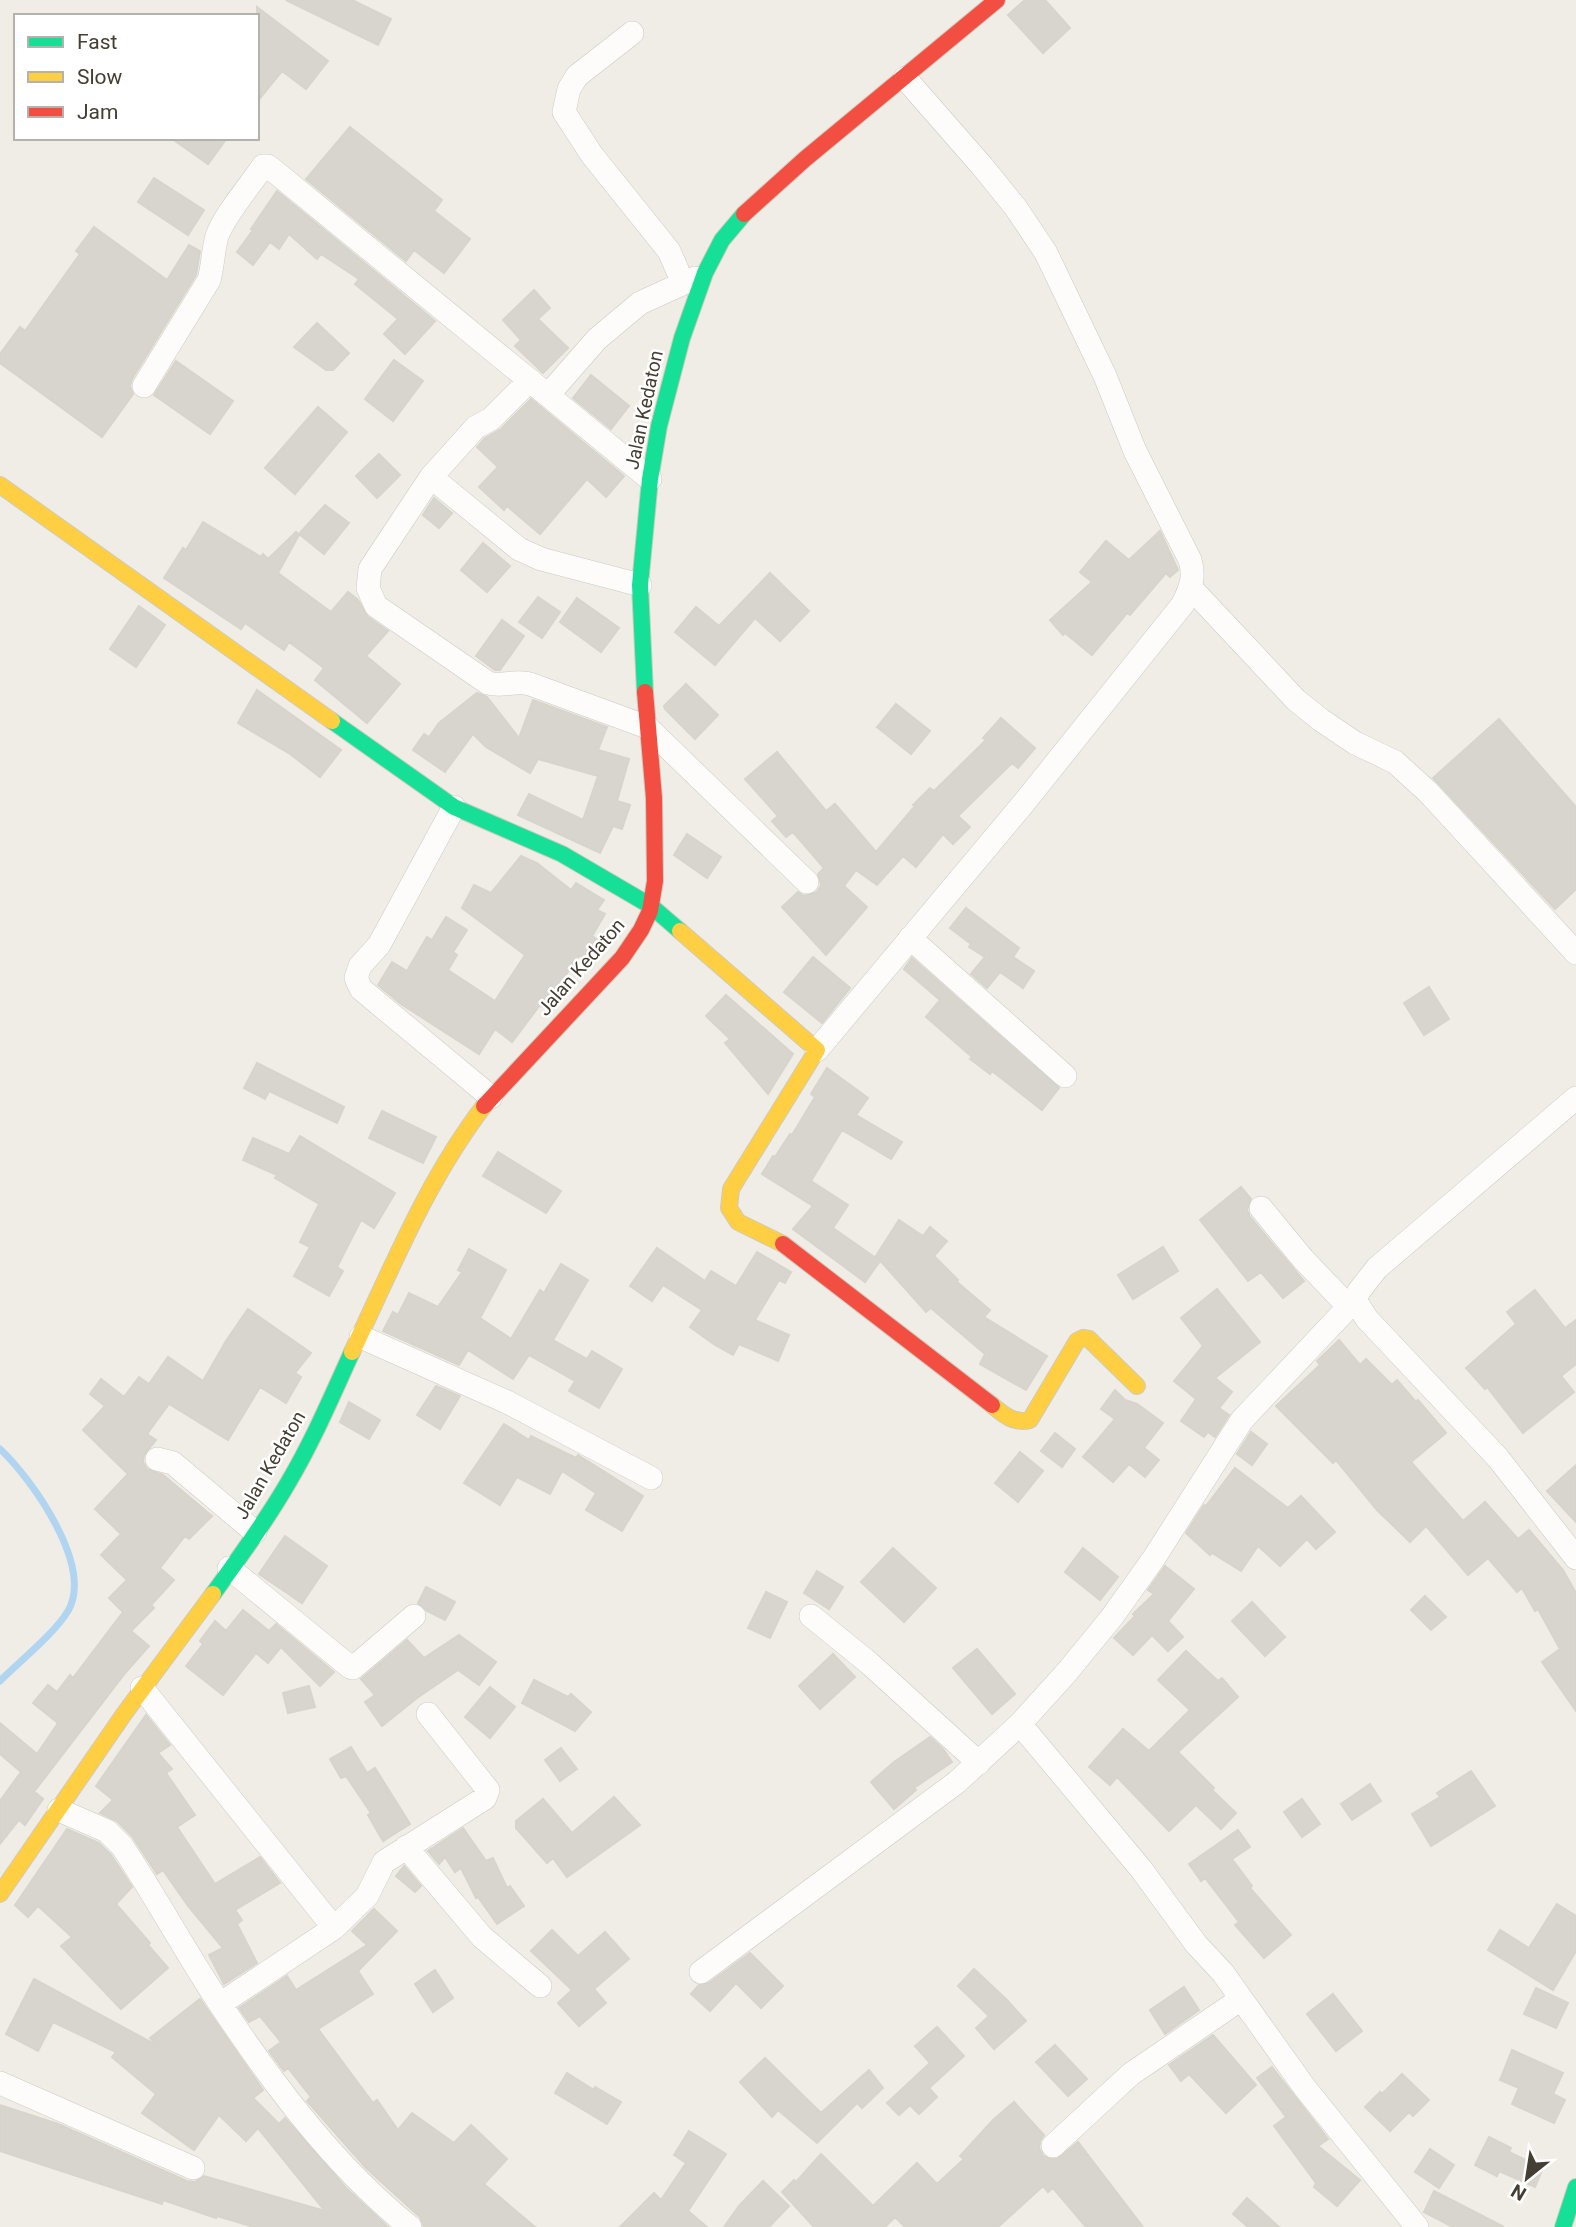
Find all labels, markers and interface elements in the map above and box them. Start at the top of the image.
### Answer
legend [14,14,259,140]
text: Fast [77,30,118,54]
text: Slow [77,65,123,89]
text: Jam [77,100,118,124]
street label: Jalan Kedaton [620,348,668,472]
street label: Jalan Kedaton [533,914,629,1020]
street label: Jalan Kedaton [230,1407,310,1523]
north arrow [1492,2143,1562,2213]
text: N [1507,2179,1530,2206]

